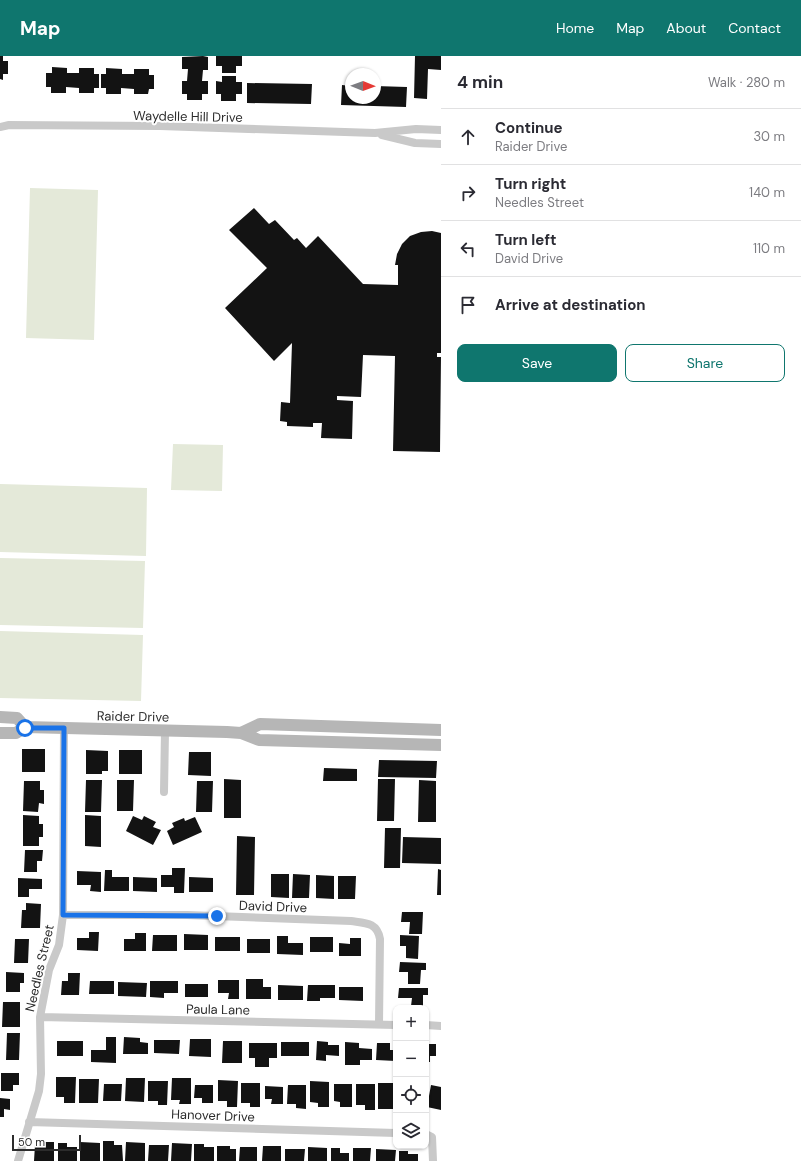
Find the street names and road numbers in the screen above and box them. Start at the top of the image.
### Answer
street label: Waydelle Hill Drive [133,107,243,126]
street label: Raider Drive [97,707,169,726]
street label: David Drive [239,897,307,916]
street label: Needles Street [21,923,58,1013]
street label: Paula Lane [186,1000,250,1019]
street label: Hanover Drive [171,1106,255,1125]

